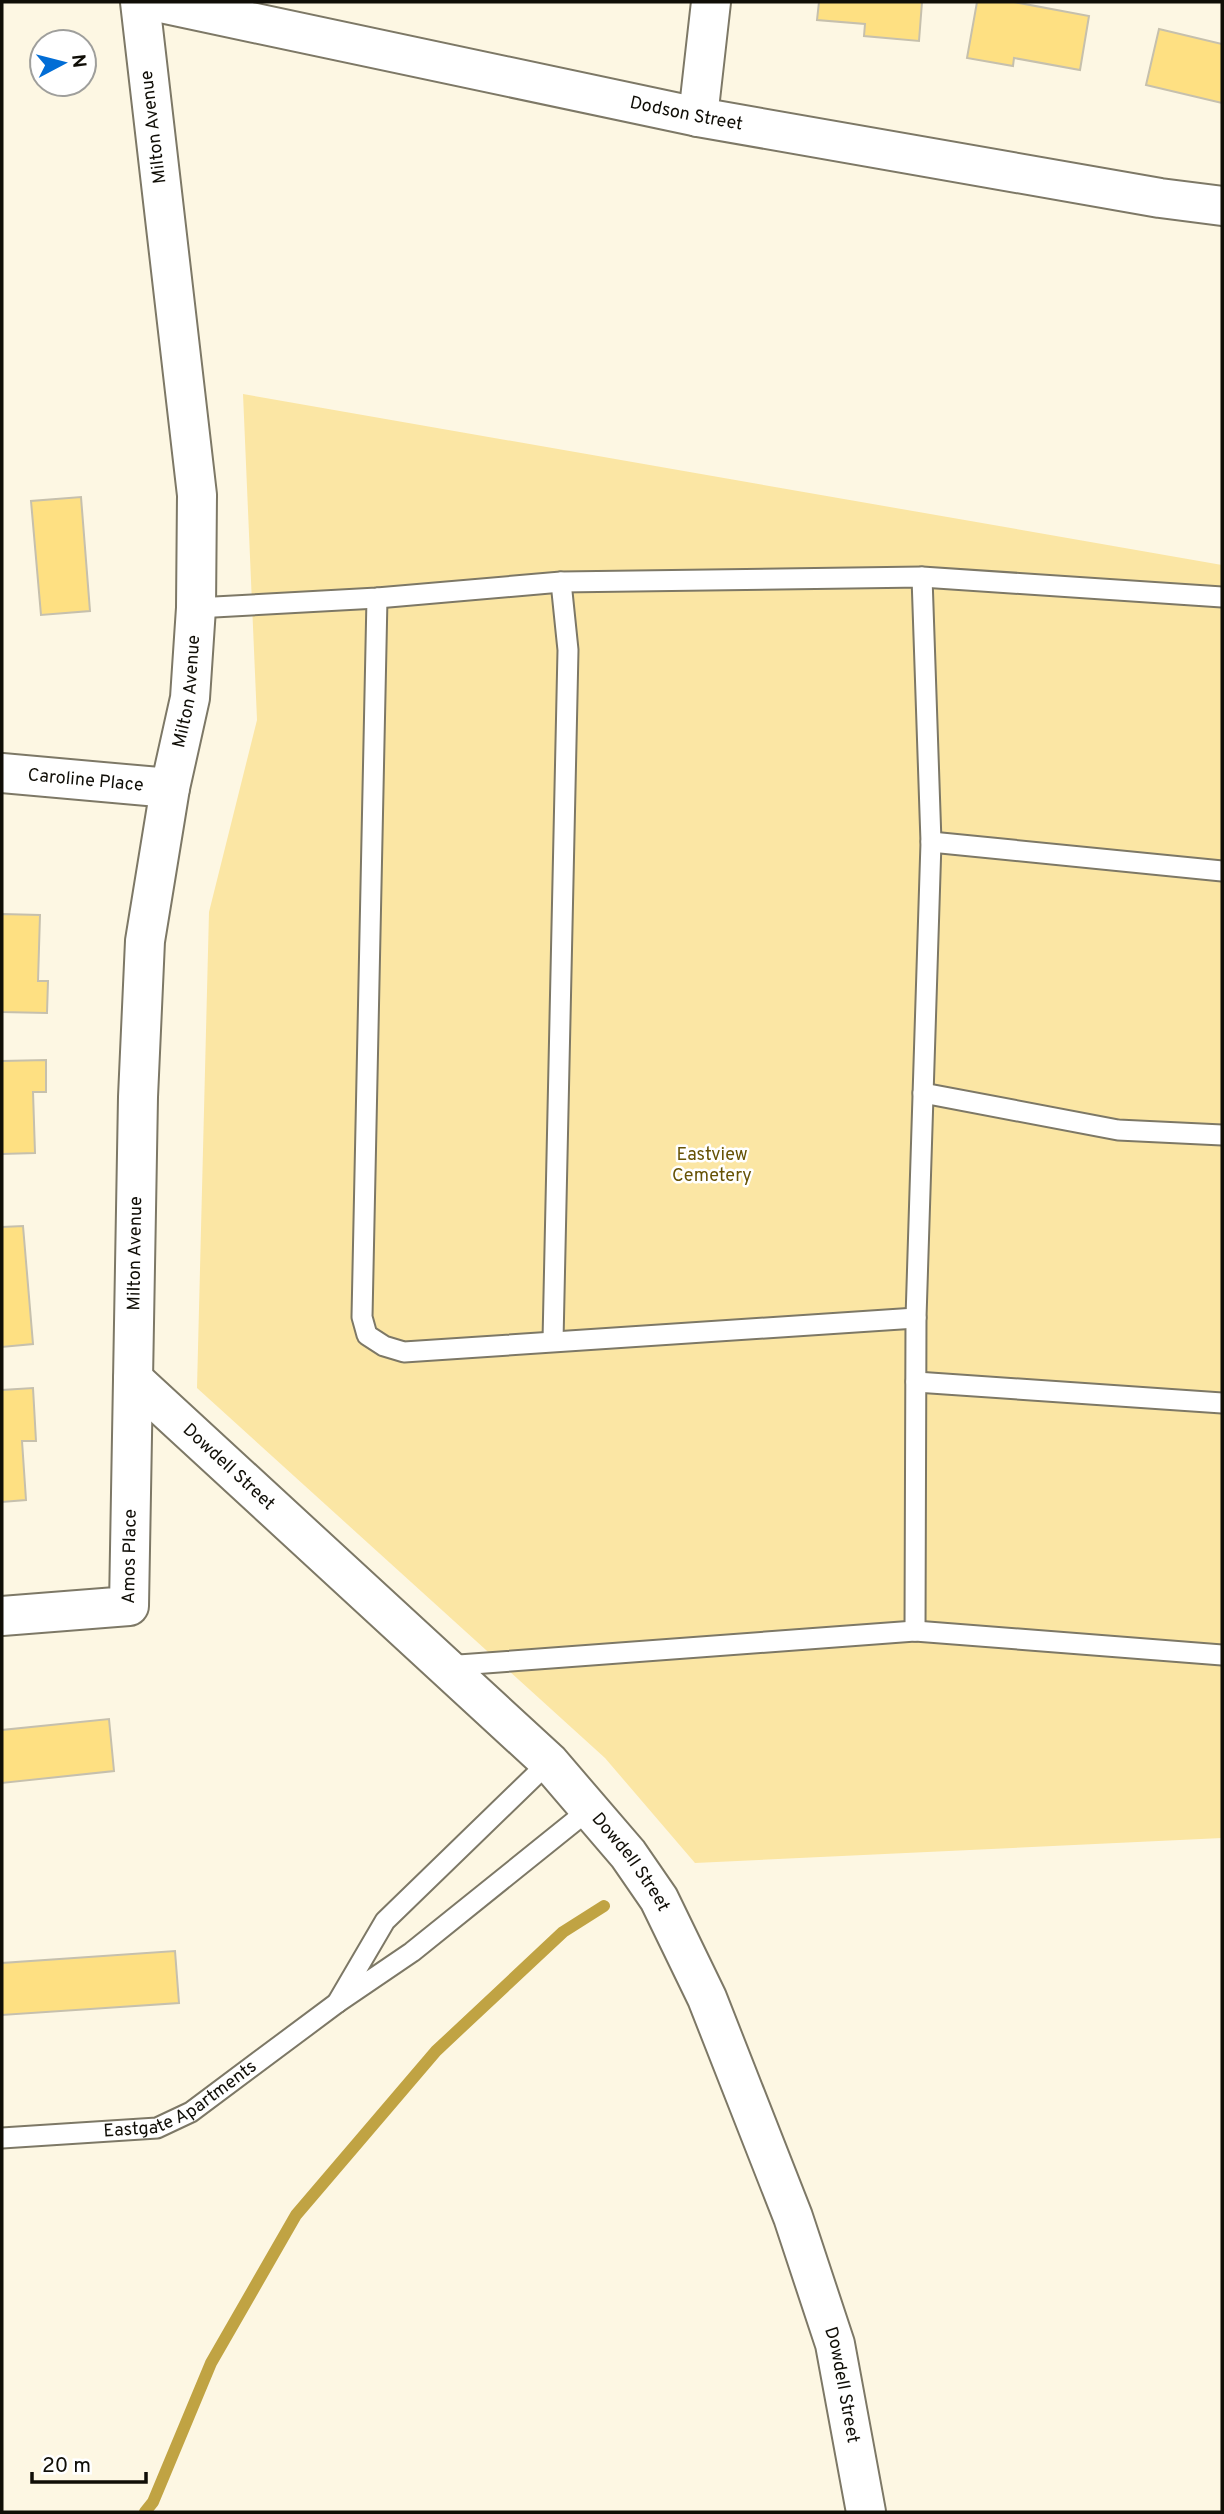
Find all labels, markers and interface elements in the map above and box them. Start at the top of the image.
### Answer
north arrow [28,28,98,98]
text: N [65,53,91,69]
street label: Milton Avenue [136,69,172,185]
street label: Dodson Street [628,91,745,136]
street label: Milton Avenue [168,634,206,750]
street label: Caroline Place [27,764,145,797]
park label: Eastview Cemetery [672,1144,752,1188]
street label: Milton Avenue [123,1196,148,1311]
street label: Dowdell Street [178,1419,280,1515]
street label: Amos Place [118,1509,142,1604]
street label: Dowdell Street [586,1808,675,1915]
street label: Eastgate Apartments [103,2055,261,2143]
street label: Dowdell Street [819,2324,865,2445]
scale bar [32,2440,145,2484]
text: 20 m [42,2453,91,2480]

